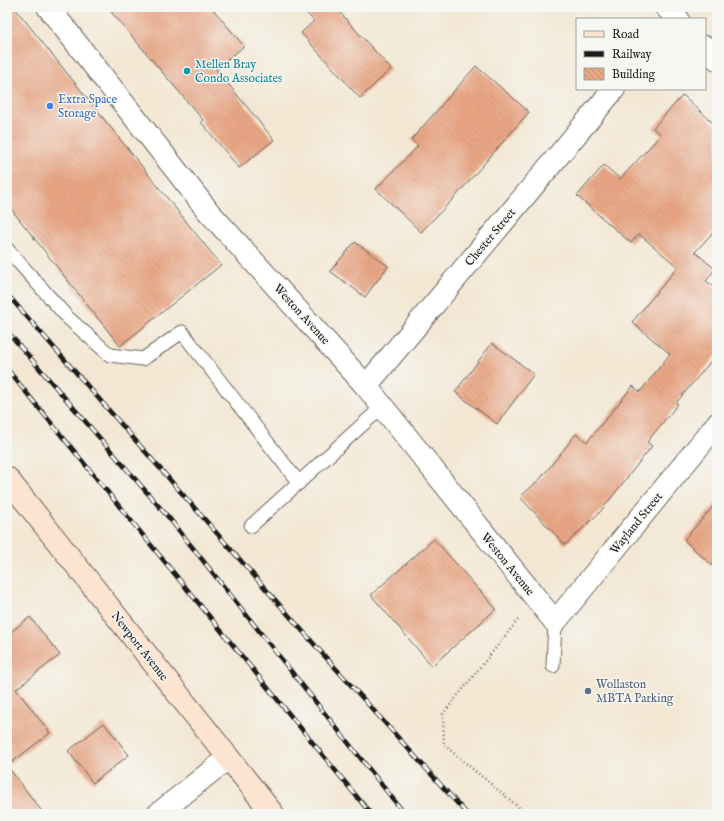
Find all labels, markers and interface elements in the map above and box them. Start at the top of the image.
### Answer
legend [576,18,706,90]
text: Road [612,27,640,42]
text: Railway [612,47,651,62]
place label: Mellen Bray Condo Associates [195,57,282,86]
marker: Mellen Bray Condo Associates [182,66,192,76]
text: Building [612,67,656,82]
place label: Extra Space Storage [58,92,117,121]
marker: Extra Space Storage [45,101,55,111]
street label: Chester Street [462,205,519,269]
street label: Weston Avenue [270,281,333,348]
street label: Wayland Street [607,489,666,557]
street label: Weston Avenue [478,530,538,599]
street label: Newport Avenue [107,609,172,685]
place label: Wollaston MBTA Parking [596,677,674,706]
marker: Wollaston MBTA Parking [583,686,593,696]

